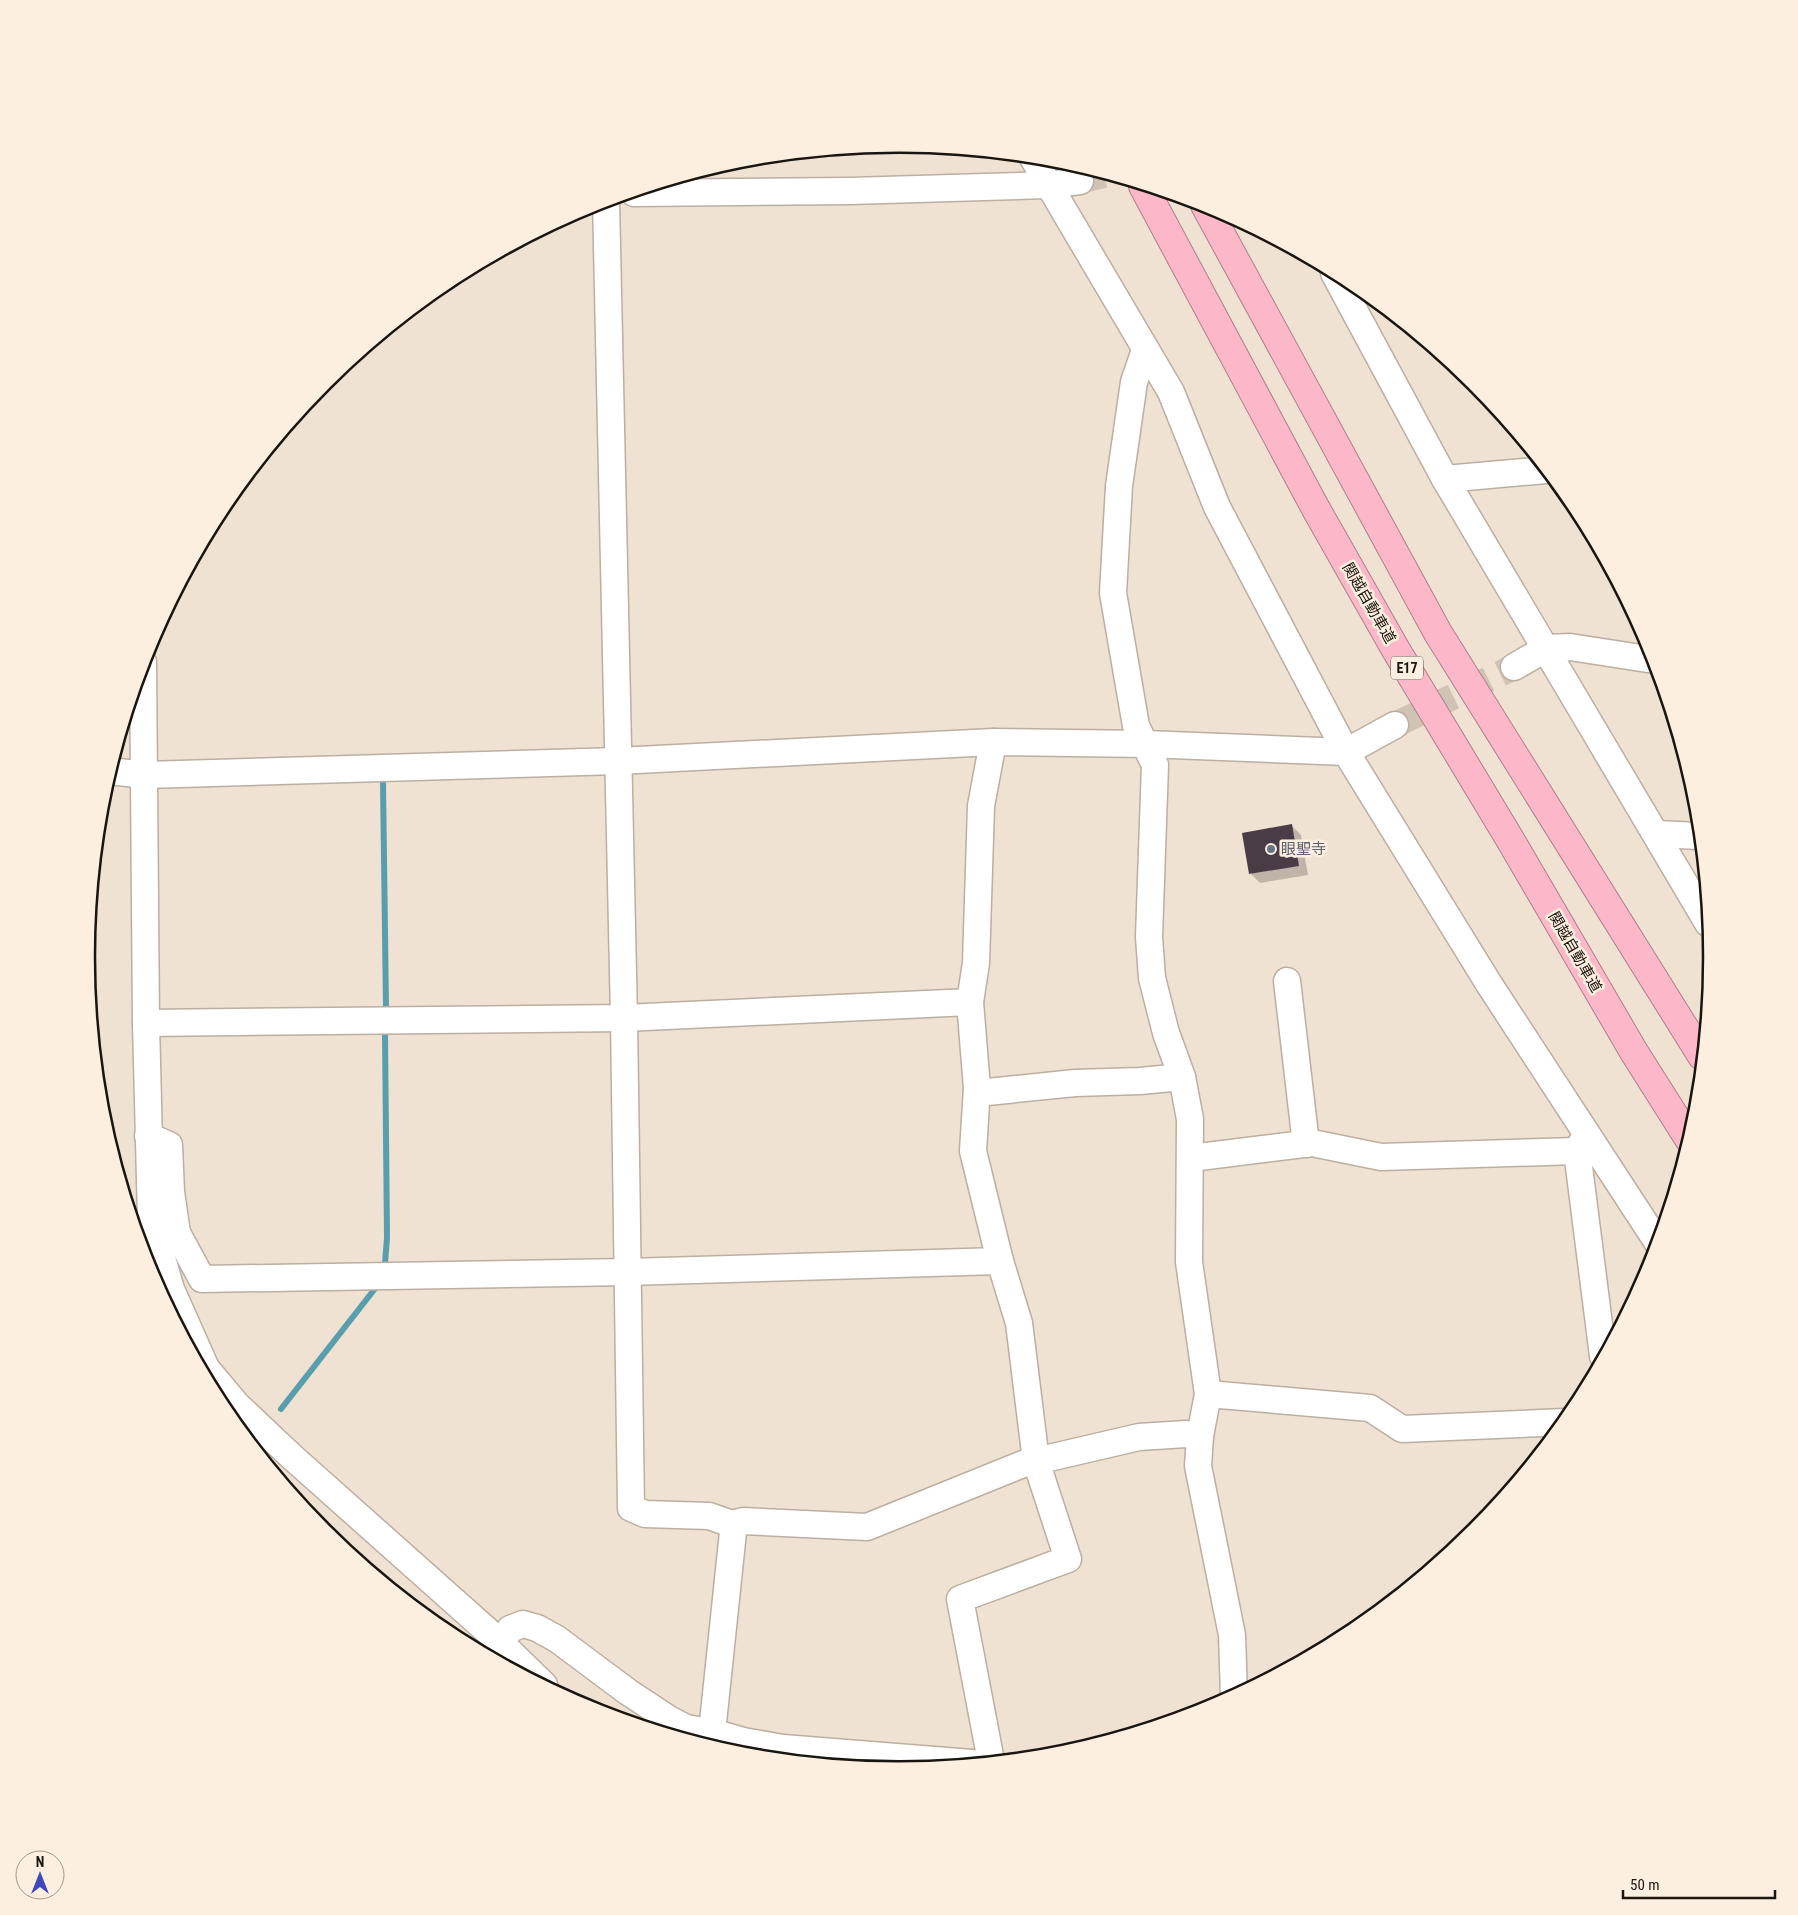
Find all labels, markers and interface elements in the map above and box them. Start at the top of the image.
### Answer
street label: 関越自動車道 [1339,560,1399,646]
road number: E17 [1391,656,1423,680]
place label: 眼聖寺 [1281,840,1326,858]
marker: 眼聖寺 [1265,843,1277,855]
street label: 関越自動車道 [1545,909,1605,995]
north arrow [15,1850,65,1900]
text: N [36,1854,44,1870]
scale bar [1623,1868,1776,1900]
text: 50 m [1630,1876,1660,1894]

